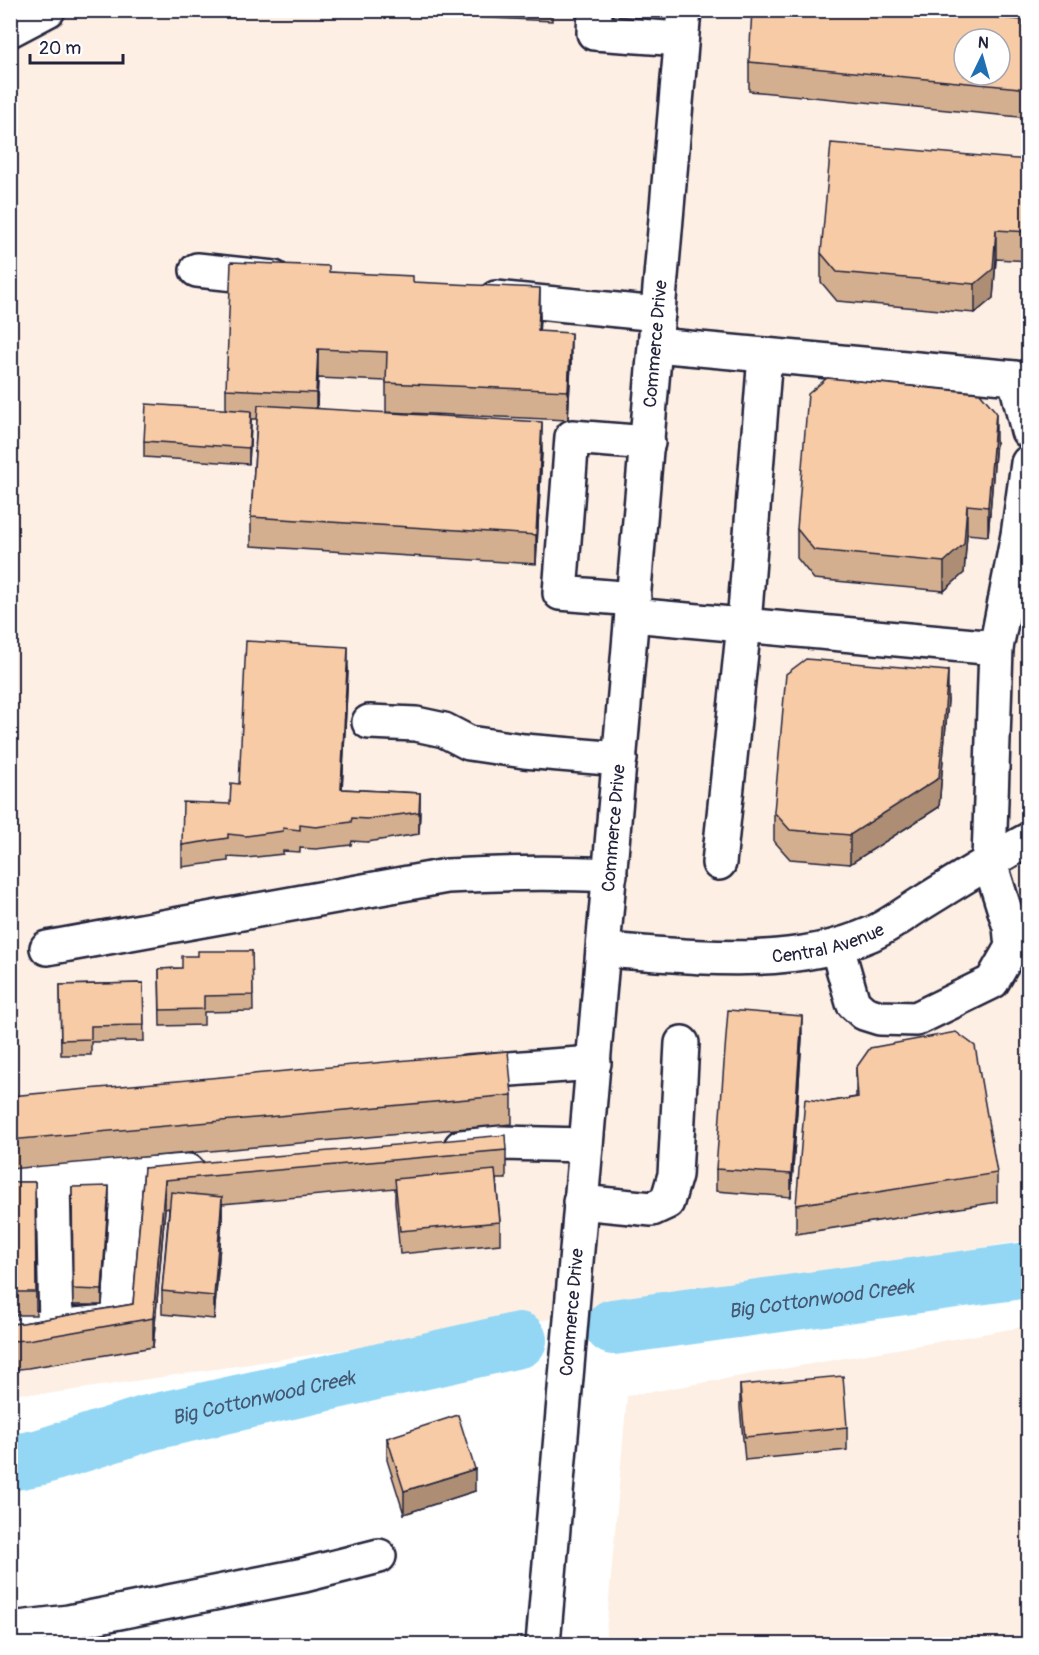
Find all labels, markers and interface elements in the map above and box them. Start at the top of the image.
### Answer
scale bar [30,27,123,65]
north arrow [952,27,1012,87]
text: N [977,33,990,54]
text: 20 m [39,37,81,60]
street label: Commerce Drive [639,279,673,409]
street label: Commerce Drive [597,763,631,893]
street label: Central Avenue [771,918,889,969]
street label: Commerce Drive [555,1247,589,1377]
water label: Big Cottonwood Creek [727,1274,917,1324]
water label: Big Cottonwood Creek [170,1365,359,1430]

